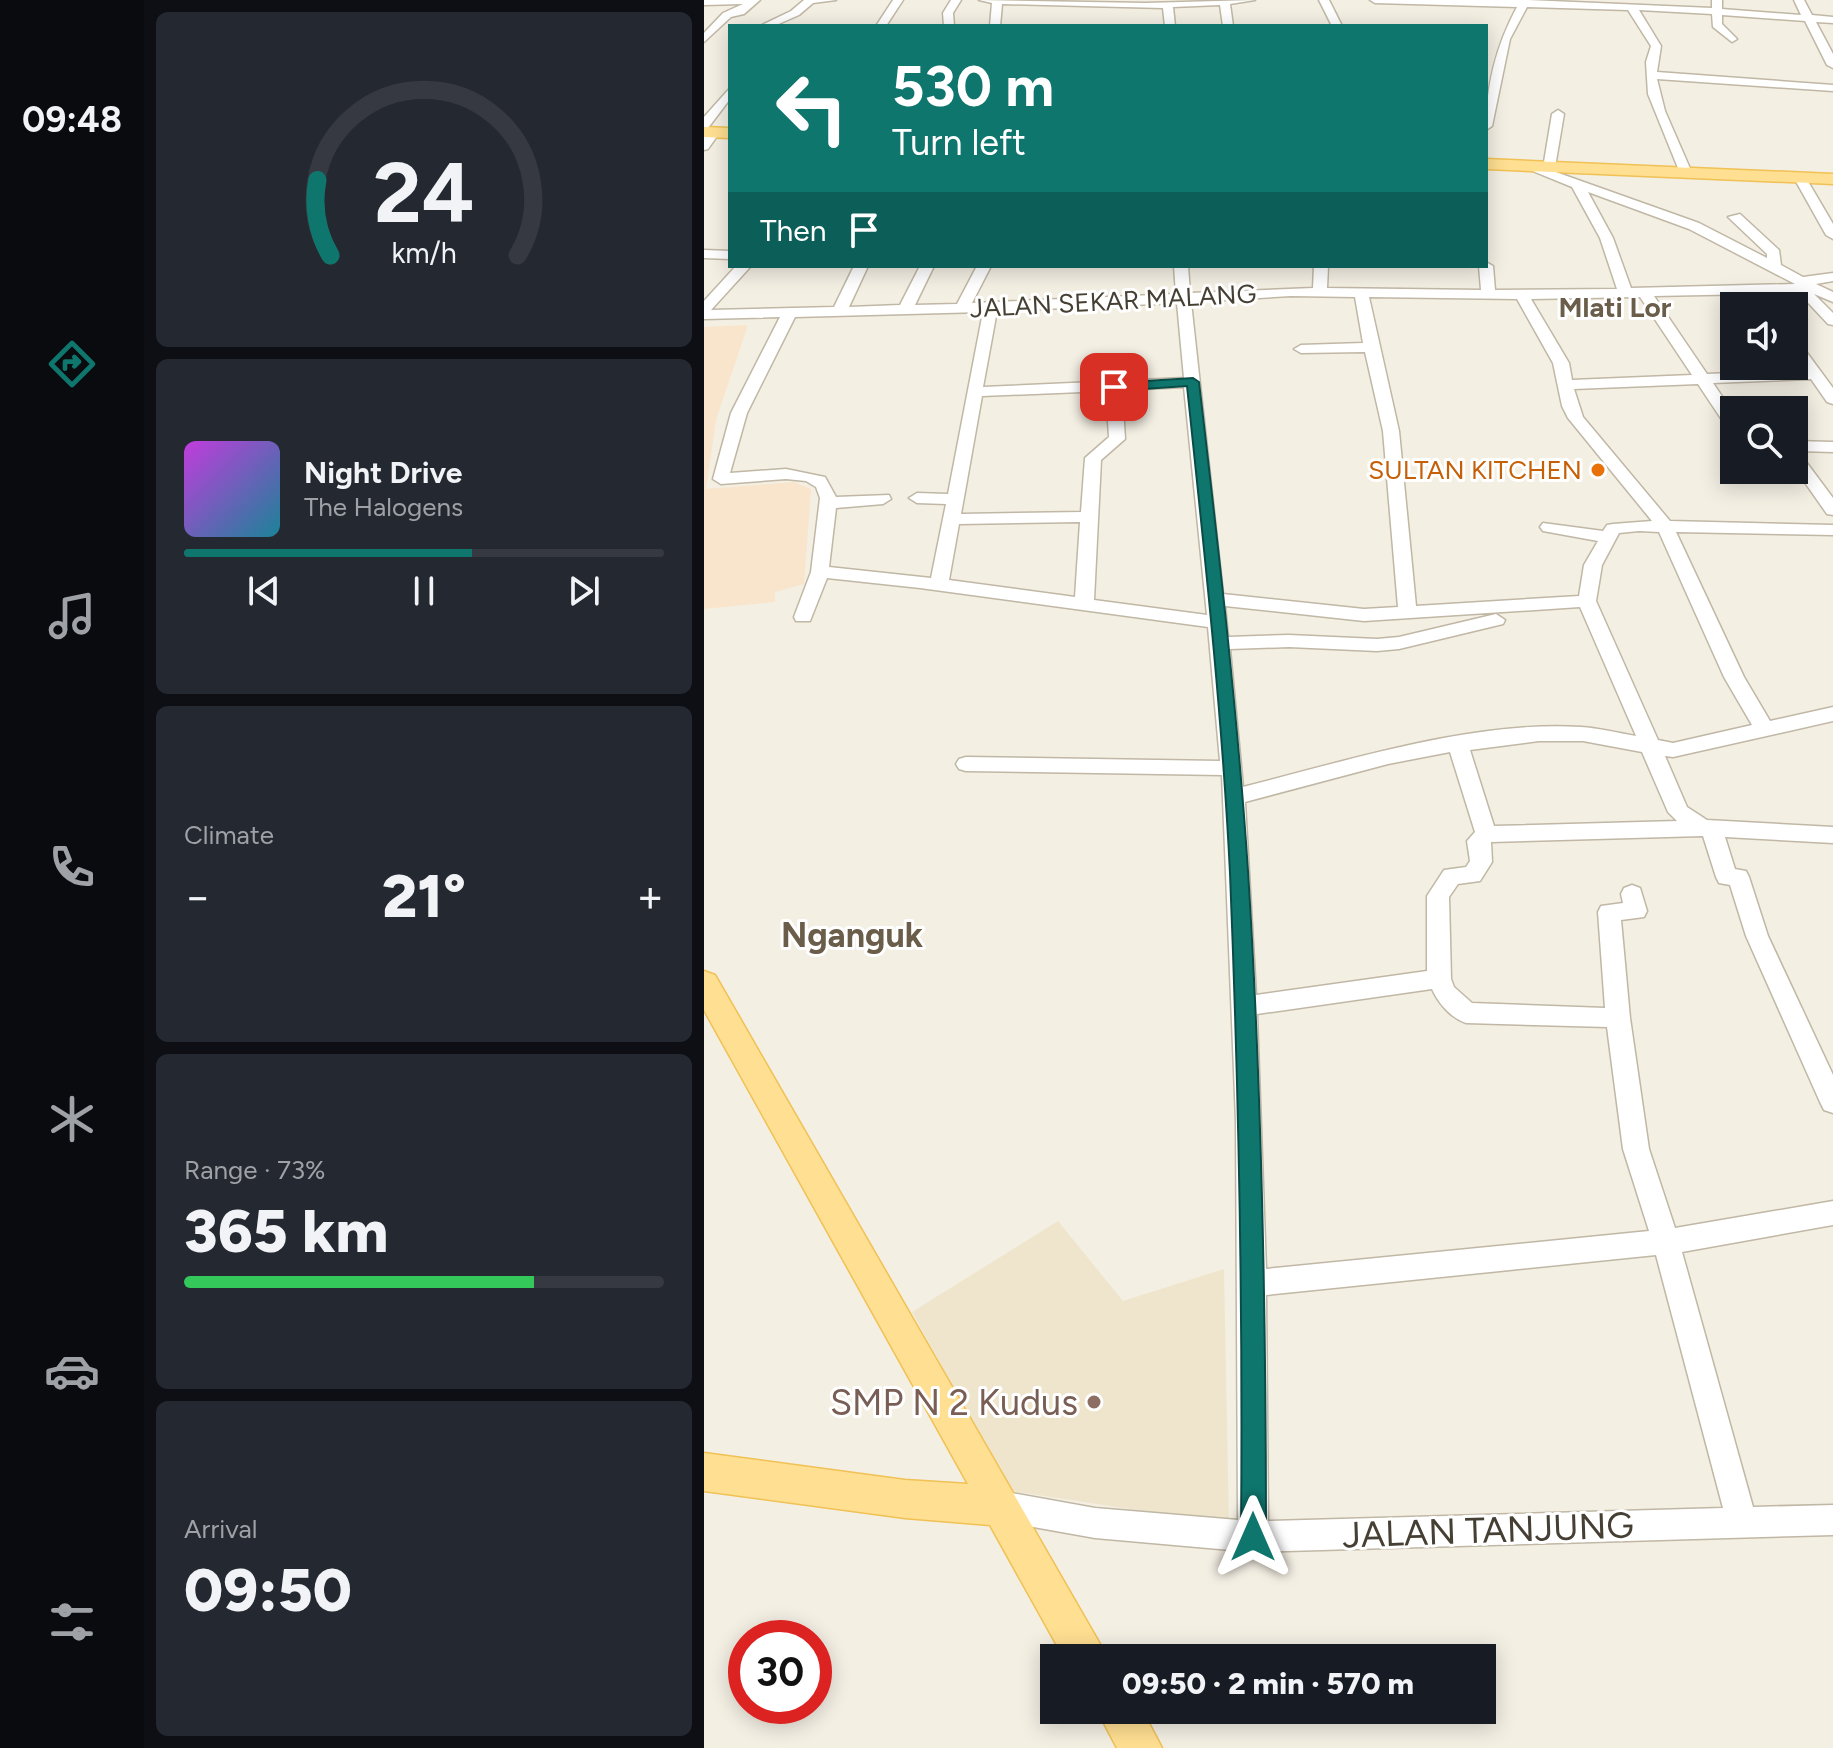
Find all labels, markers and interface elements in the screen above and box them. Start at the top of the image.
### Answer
text: 530 m [892,53,1054,120]
icon: left [760,56,864,160]
text: 09:48 [22,98,122,141]
text: Turn left [892,121,1026,164]
text: 24 [374,142,474,242]
icon: arrive [842,208,886,252]
text: Then [760,212,826,249]
text: km/h [391,236,457,270]
street label: JALAN SEKAR MALANG [969,278,1257,324]
district label: Mlati Lor [1559,290,1672,324]
map controls [1720,292,1808,484]
button: sound [1720,292,1808,380]
icon: directions [44,336,100,392]
pin [1080,353,1148,421]
icon: arrive [1092,365,1136,409]
button: search [1720,396,1808,484]
text: Night Drive [304,454,462,491]
place label: SULTAN KITCHEN [1368,454,1582,486]
marker: SULTAN KITCHEN [1589,461,1607,479]
text: The Halogens [304,491,463,523]
icon: previous [242,569,286,613]
icon: pause [402,569,446,613]
icon: next [562,569,606,613]
icon: music [44,588,100,644]
text: Climate [184,819,274,851]
icon: phone [44,839,100,895]
text: 21° [382,860,466,932]
text: − [184,870,211,923]
text: + [637,870,664,923]
district label: Nganguk [781,915,924,956]
icon: climate [44,1091,100,1147]
text: Range · 73% [184,1154,326,1186]
text: 365 km [184,1195,388,1267]
icon: car [44,1343,100,1399]
place label: SMP N 2 Kudus [830,1381,1078,1424]
marker: SMP N 2 Kudus [1085,1393,1103,1411]
position arrow [1211,1495,1295,1579]
street label: JALAN TANJUNG [1342,1503,1634,1557]
text: Arrival [184,1513,257,1545]
text: 09:50 [184,1554,352,1626]
icon: filters [44,1594,100,1650]
speed limit sign: 30 [728,1620,832,1724]
text: 09:50 · 2 min · 570 m [1122,1665,1414,1702]

